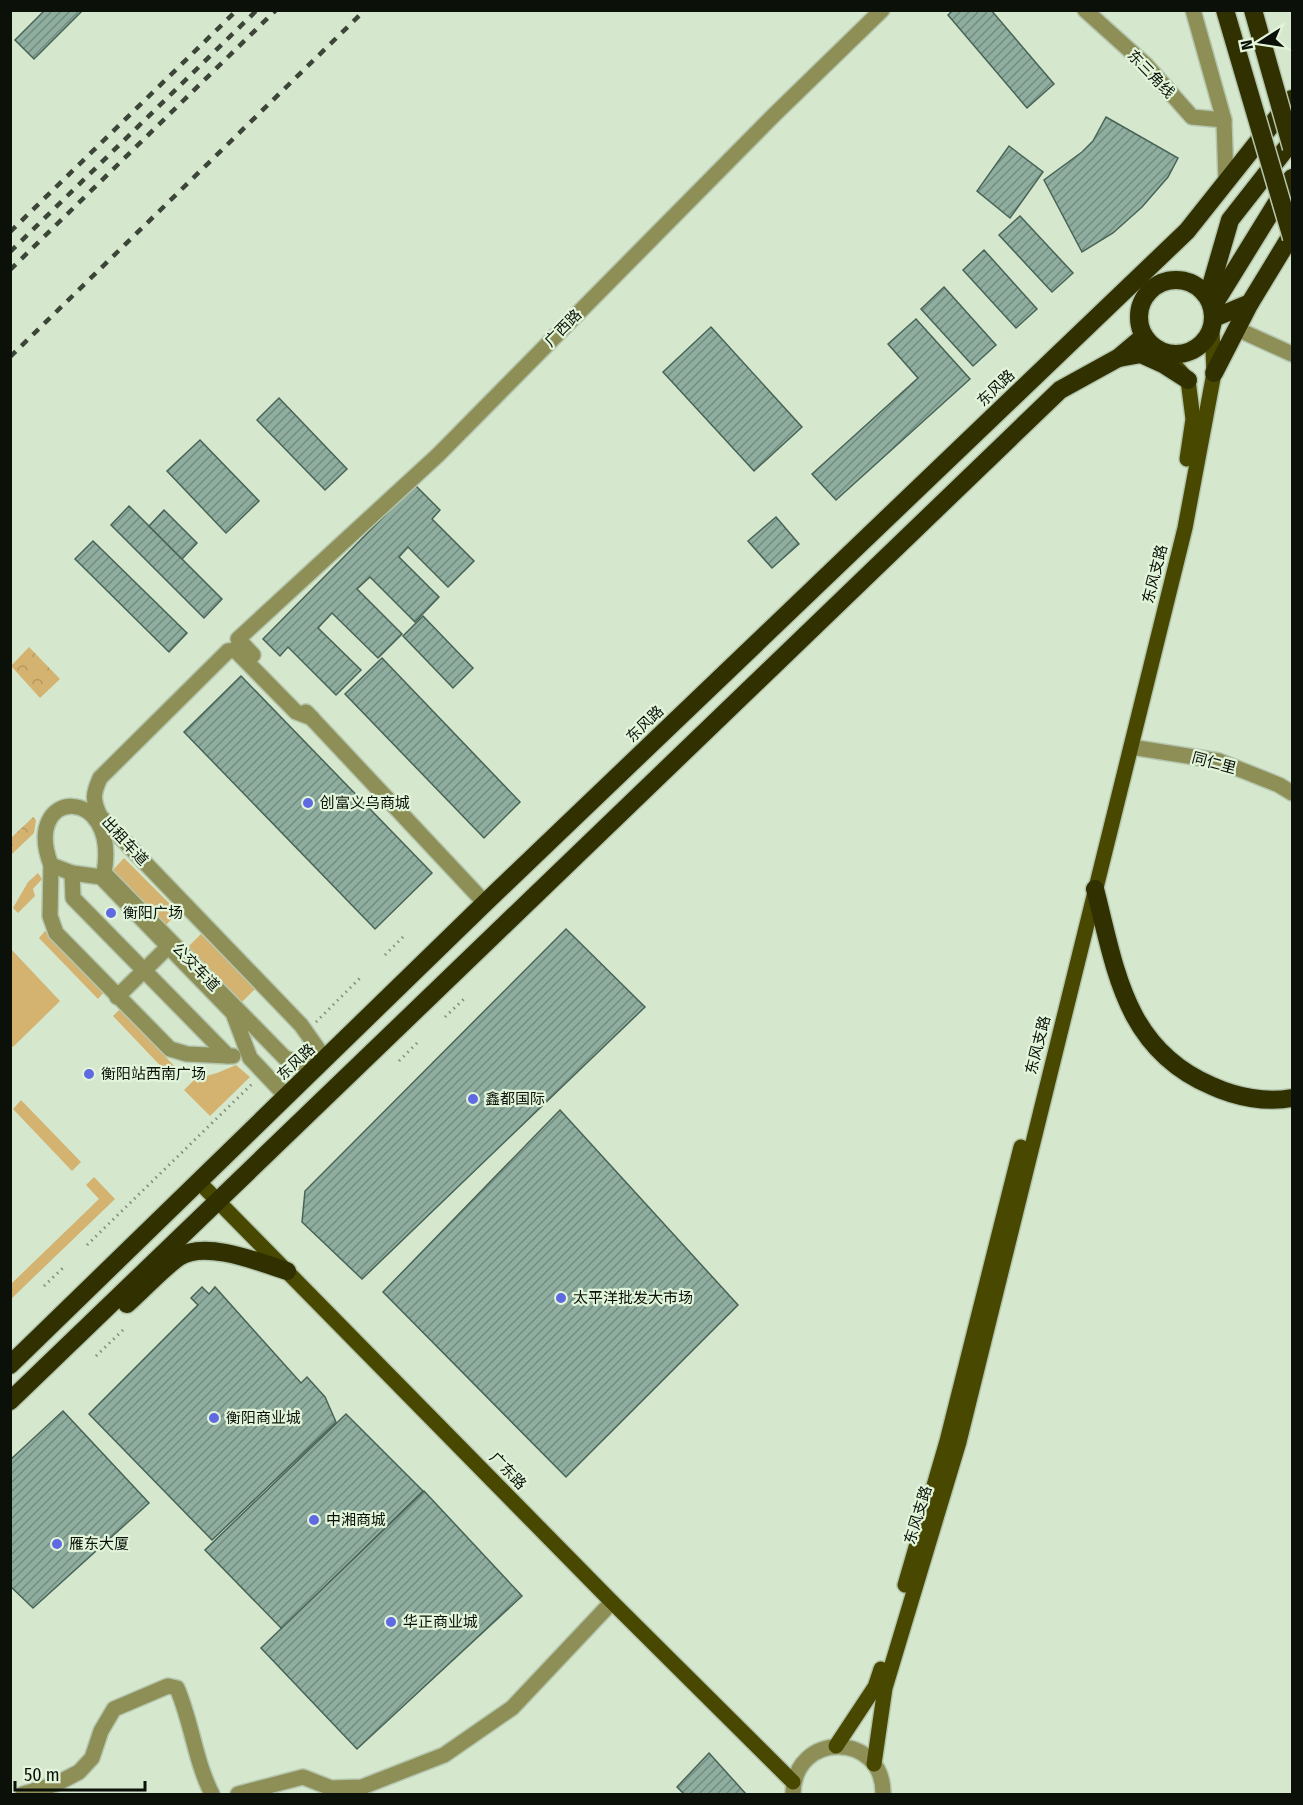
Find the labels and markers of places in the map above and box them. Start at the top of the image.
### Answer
place label: 创富义乌商城 [320,794,410,812]
marker: 创富义乌商城 [301,796,315,810]
place label: 衡阳广场 [123,904,183,922]
marker: 衡阳广场 [104,906,118,920]
place label: 衡阳站西南广场 [101,1065,206,1083]
marker: 衡阳站西南广场 [82,1067,96,1081]
place label: 鑫都国际 [485,1090,545,1108]
marker: 鑫都国际 [466,1092,480,1106]
place label: 太平洋批发大市场 [573,1289,693,1307]
marker: 太平洋批发大市场 [554,1291,568,1305]
place label: 衡阳商业城 [226,1409,301,1427]
marker: 衡阳商业城 [207,1411,221,1425]
place label: 中湘商城 [326,1511,386,1529]
marker: 中湘商城 [307,1513,321,1527]
place label: 雁东大厦 [69,1535,129,1553]
marker: 雁东大厦 [50,1537,64,1551]
place label: 华正商业城 [403,1613,478,1631]
marker: 华正商业城 [384,1615,398,1629]

